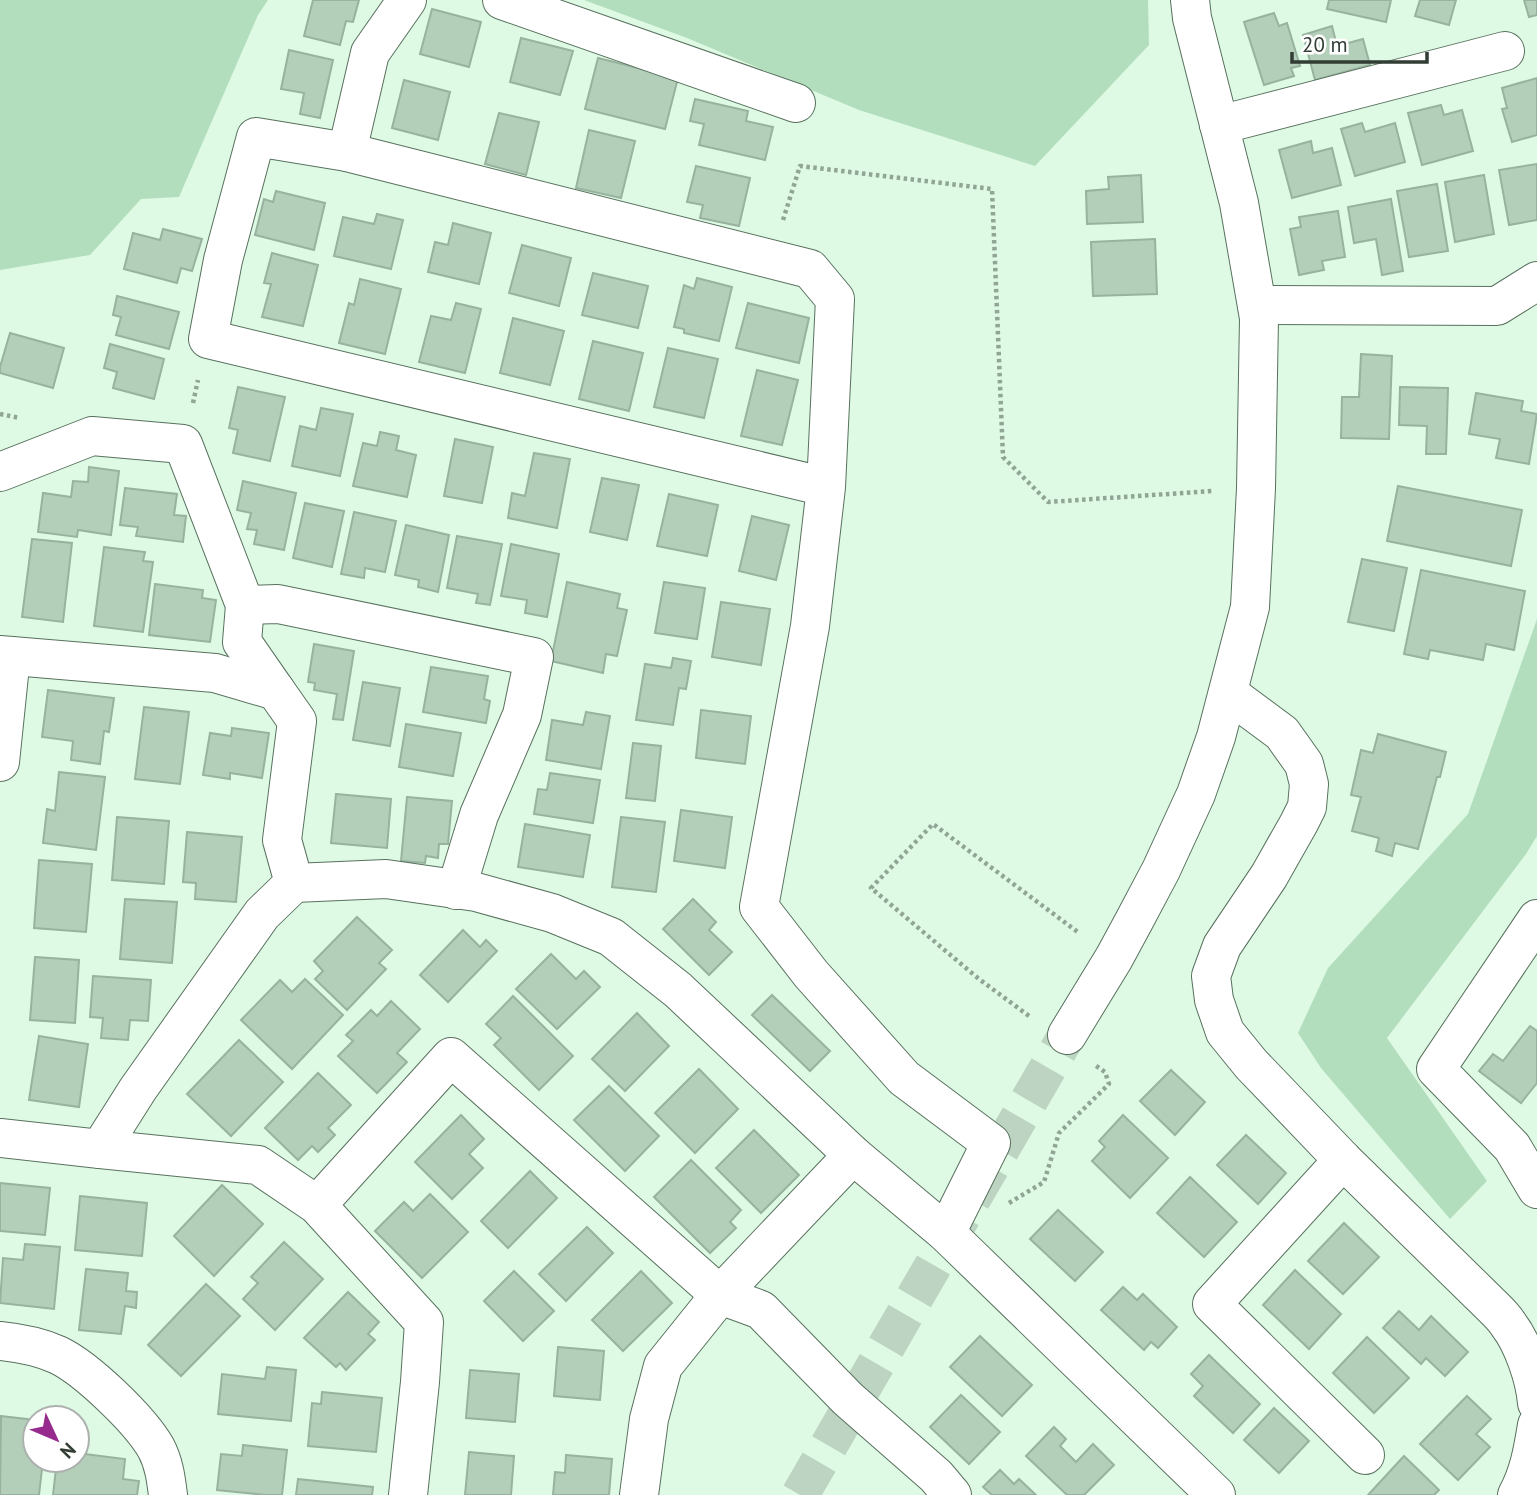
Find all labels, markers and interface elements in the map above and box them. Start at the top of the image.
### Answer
scale bar [1292,21,1427,65]
text: 20 m [1302,31,1348,58]
north arrow [21,1404,91,1474]
text: N [55,1438,81,1464]

